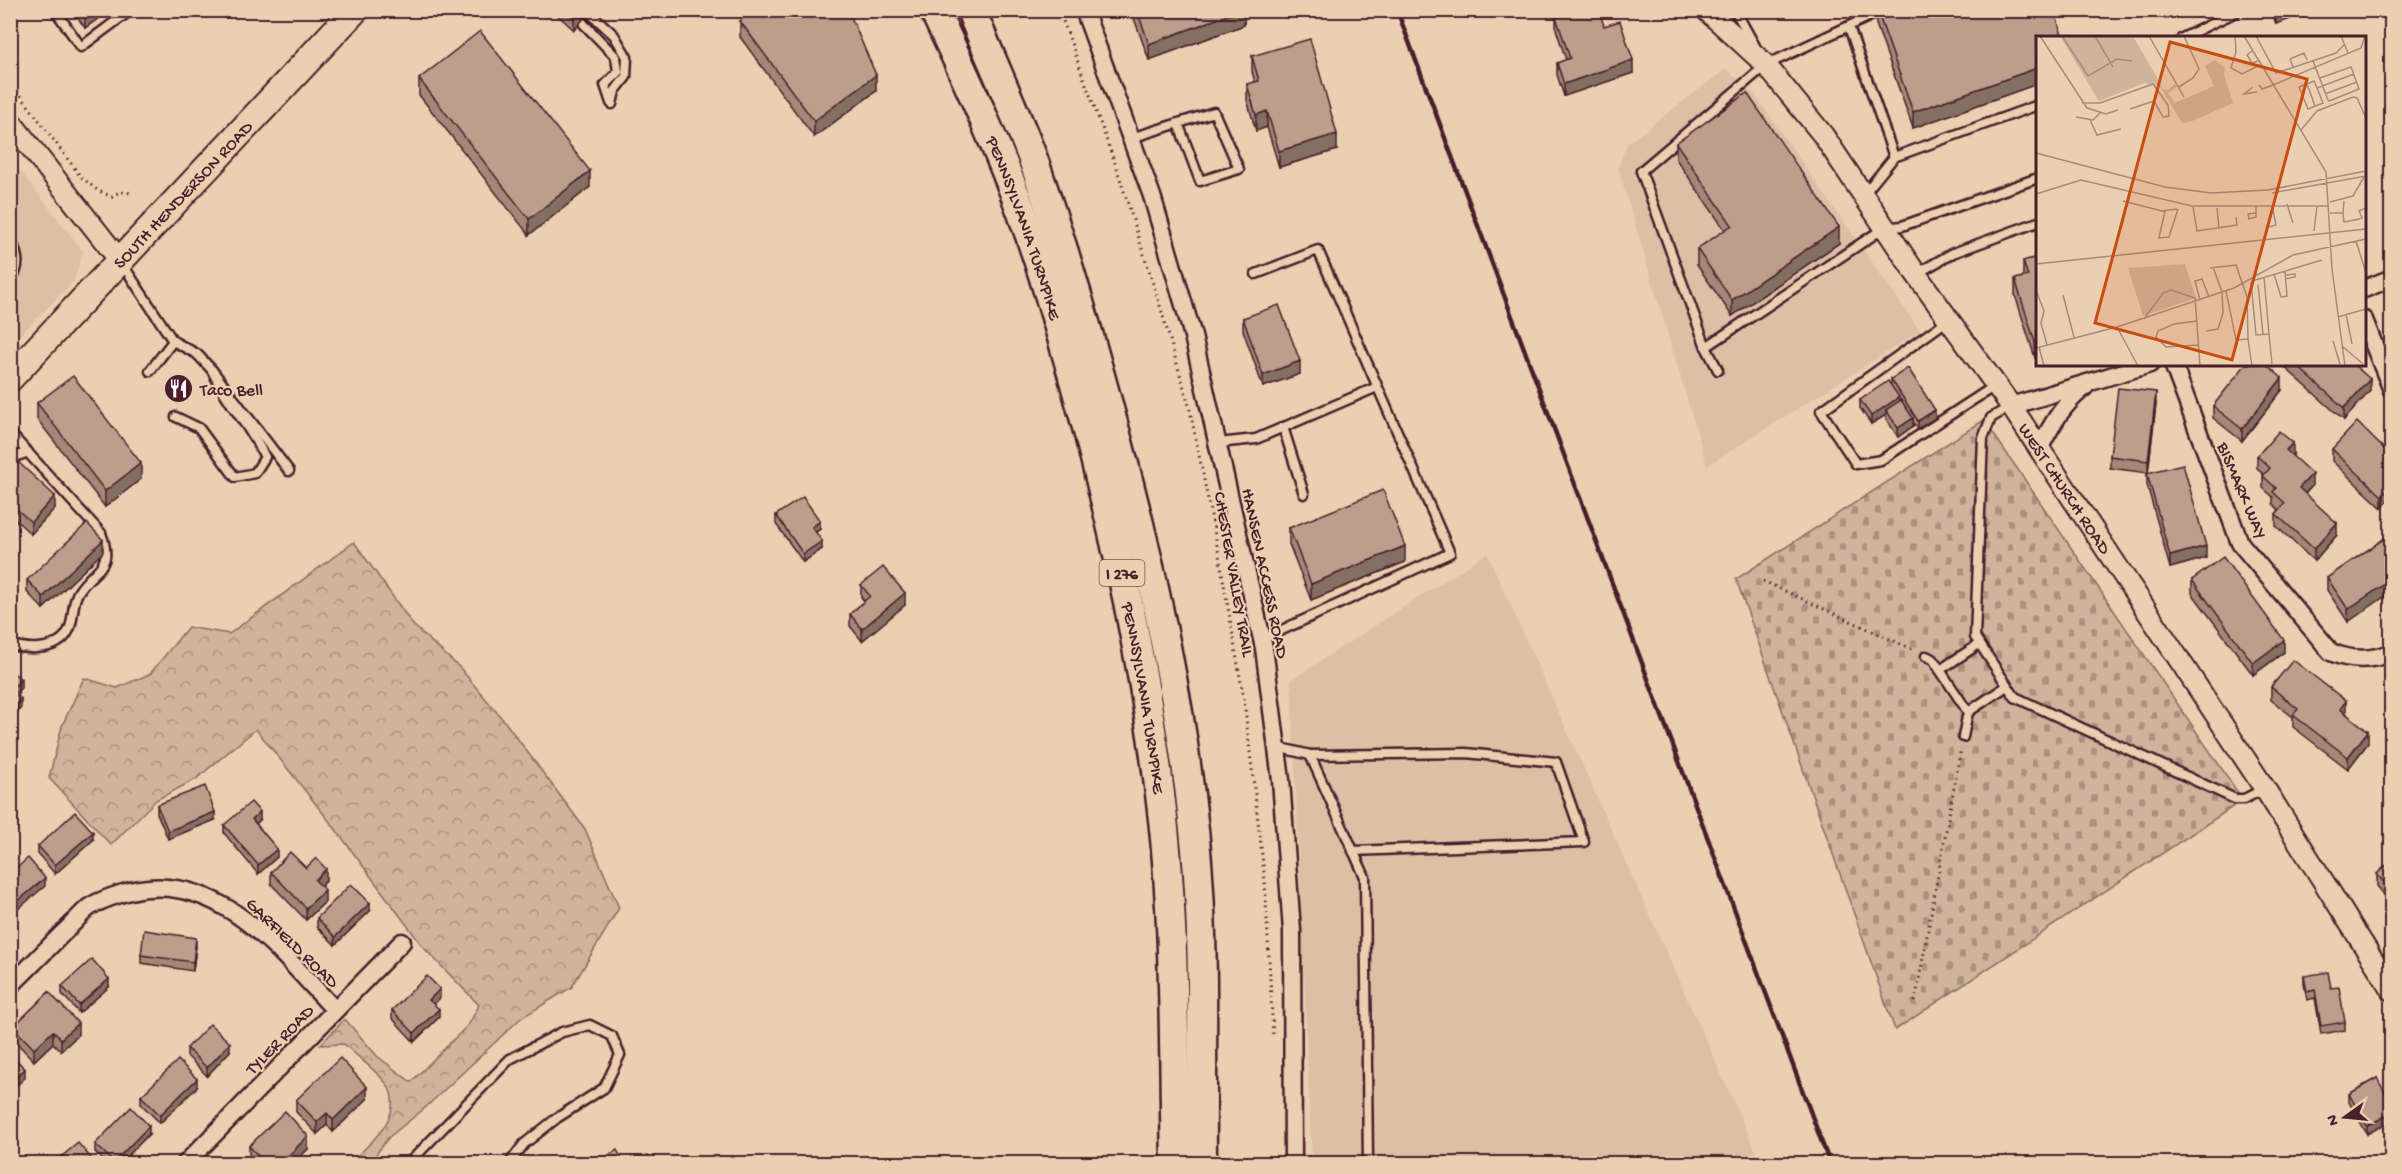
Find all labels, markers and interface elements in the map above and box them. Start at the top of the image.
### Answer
inset map [2036,36,2366,366]
street label: SOUTH HENDERSON ROAD [110,118,259,274]
street label: PENNSYLVANIA TURNPIKE [979,133,1064,323]
restaurant icon: Taco Bell [163,373,195,405]
place label: Taco Bell [199,381,263,402]
street label: WEST CHURCH ROAD [2012,420,2114,559]
street label: BISMARK WAY [2211,439,2270,542]
street label: HANSEN ACCESS ROAD [1235,487,1292,661]
street label: CHESTER VALLEY TRAIL [1208,490,1258,660]
road number: I 276 [1100,560,1144,586]
street label: PENNSYLVANIA TURNPIKE [1115,600,1168,796]
street label: GARFIELD ROAD [240,894,342,994]
street label: TYLER ROAD [241,1001,320,1081]
north arrow [2315,1087,2375,1147]
text: N [2323,1112,2344,1127]

